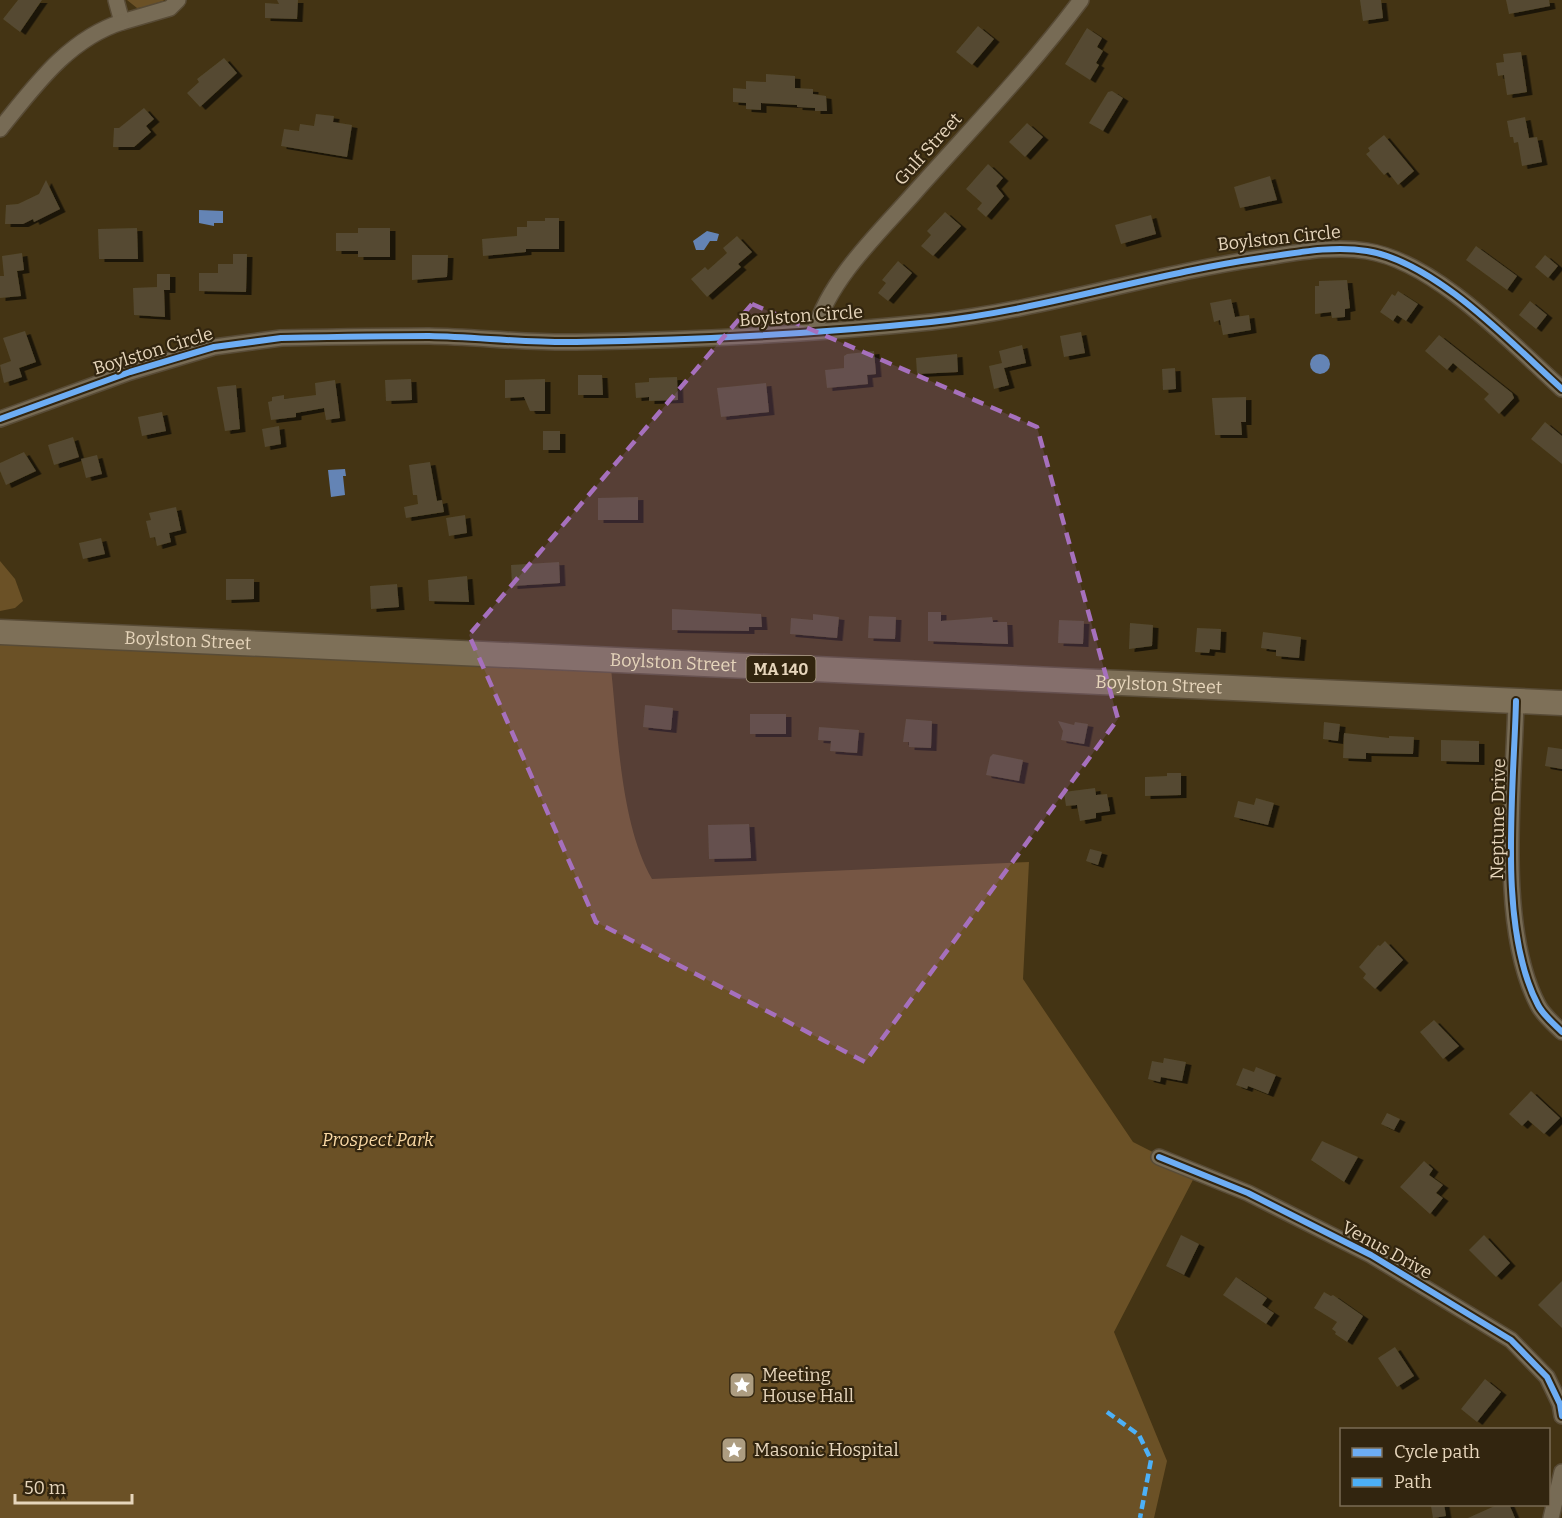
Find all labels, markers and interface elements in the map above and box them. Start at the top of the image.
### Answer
street label: Gulf Street [890,108,967,190]
street label: Boylston Circle [1216,221,1342,255]
street label: Boylston Circle [738,301,864,331]
street label: Boylston Circle [90,322,216,380]
street label: Boylston Street [124,627,252,654]
street label: Boylston Street [609,649,738,677]
road number: MA 140 [746,656,816,682]
street label: Boylston Street [1095,671,1223,699]
street label: Neptune Drive [1486,758,1510,880]
park label: Prospect Park [322,1129,434,1151]
street label: Venus Drive [1338,1216,1436,1284]
place label: Meeting House Hall [762,1364,854,1407]
place icon: Meeting House Hall [727,1370,757,1400]
legend [1340,1428,1550,1506]
place icon: Masonic Hospital [719,1435,749,1465]
place label: Masonic Hospital [754,1439,899,1461]
text: Cycle path [1394,1441,1480,1463]
scale bar [15,1467,132,1505]
text: Path [1394,1471,1432,1493]
text: 50 m [24,1477,66,1499]

